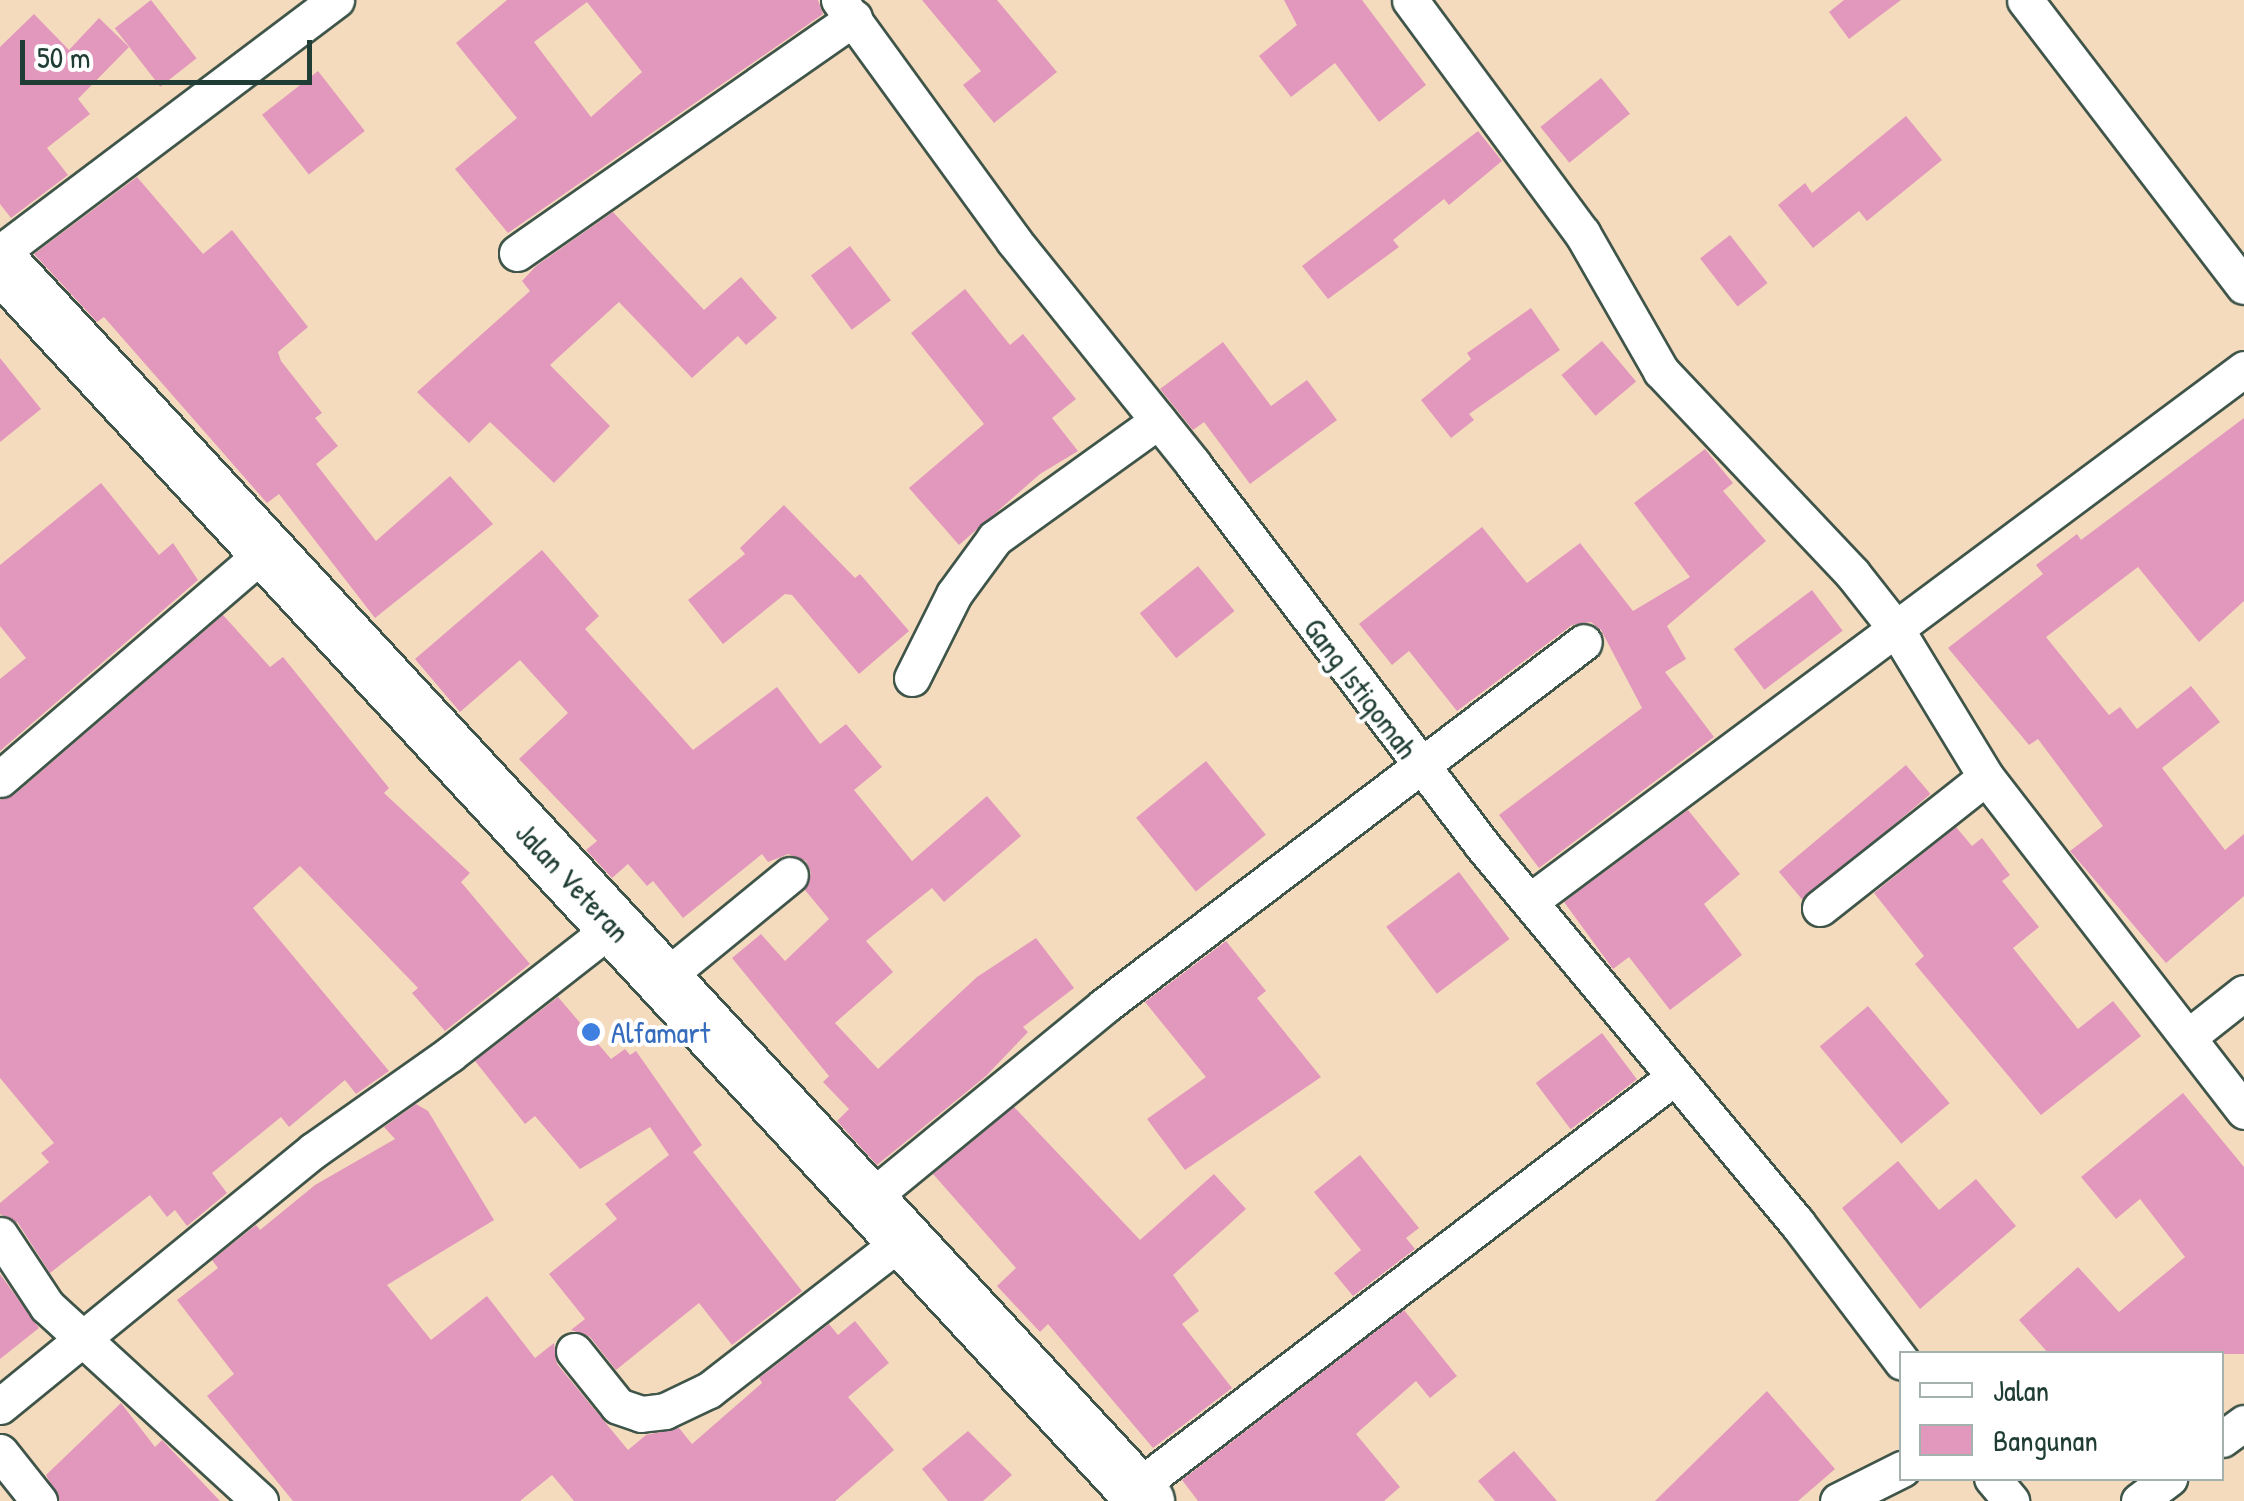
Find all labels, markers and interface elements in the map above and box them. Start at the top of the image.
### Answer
scale bar [25,20,318,82]
text: 50 m [37,37,90,77]
street label: Gang Istiqomah [1297,611,1425,765]
street label: Jalan Veteran [508,815,638,949]
place label: Alfamart [611,1014,710,1050]
marker: Alfamart [580,1021,602,1043]
legend [1899,1351,2224,1481]
text: Jalan [1993,1370,2049,1410]
text: Bangunan [1993,1420,2098,1460]

